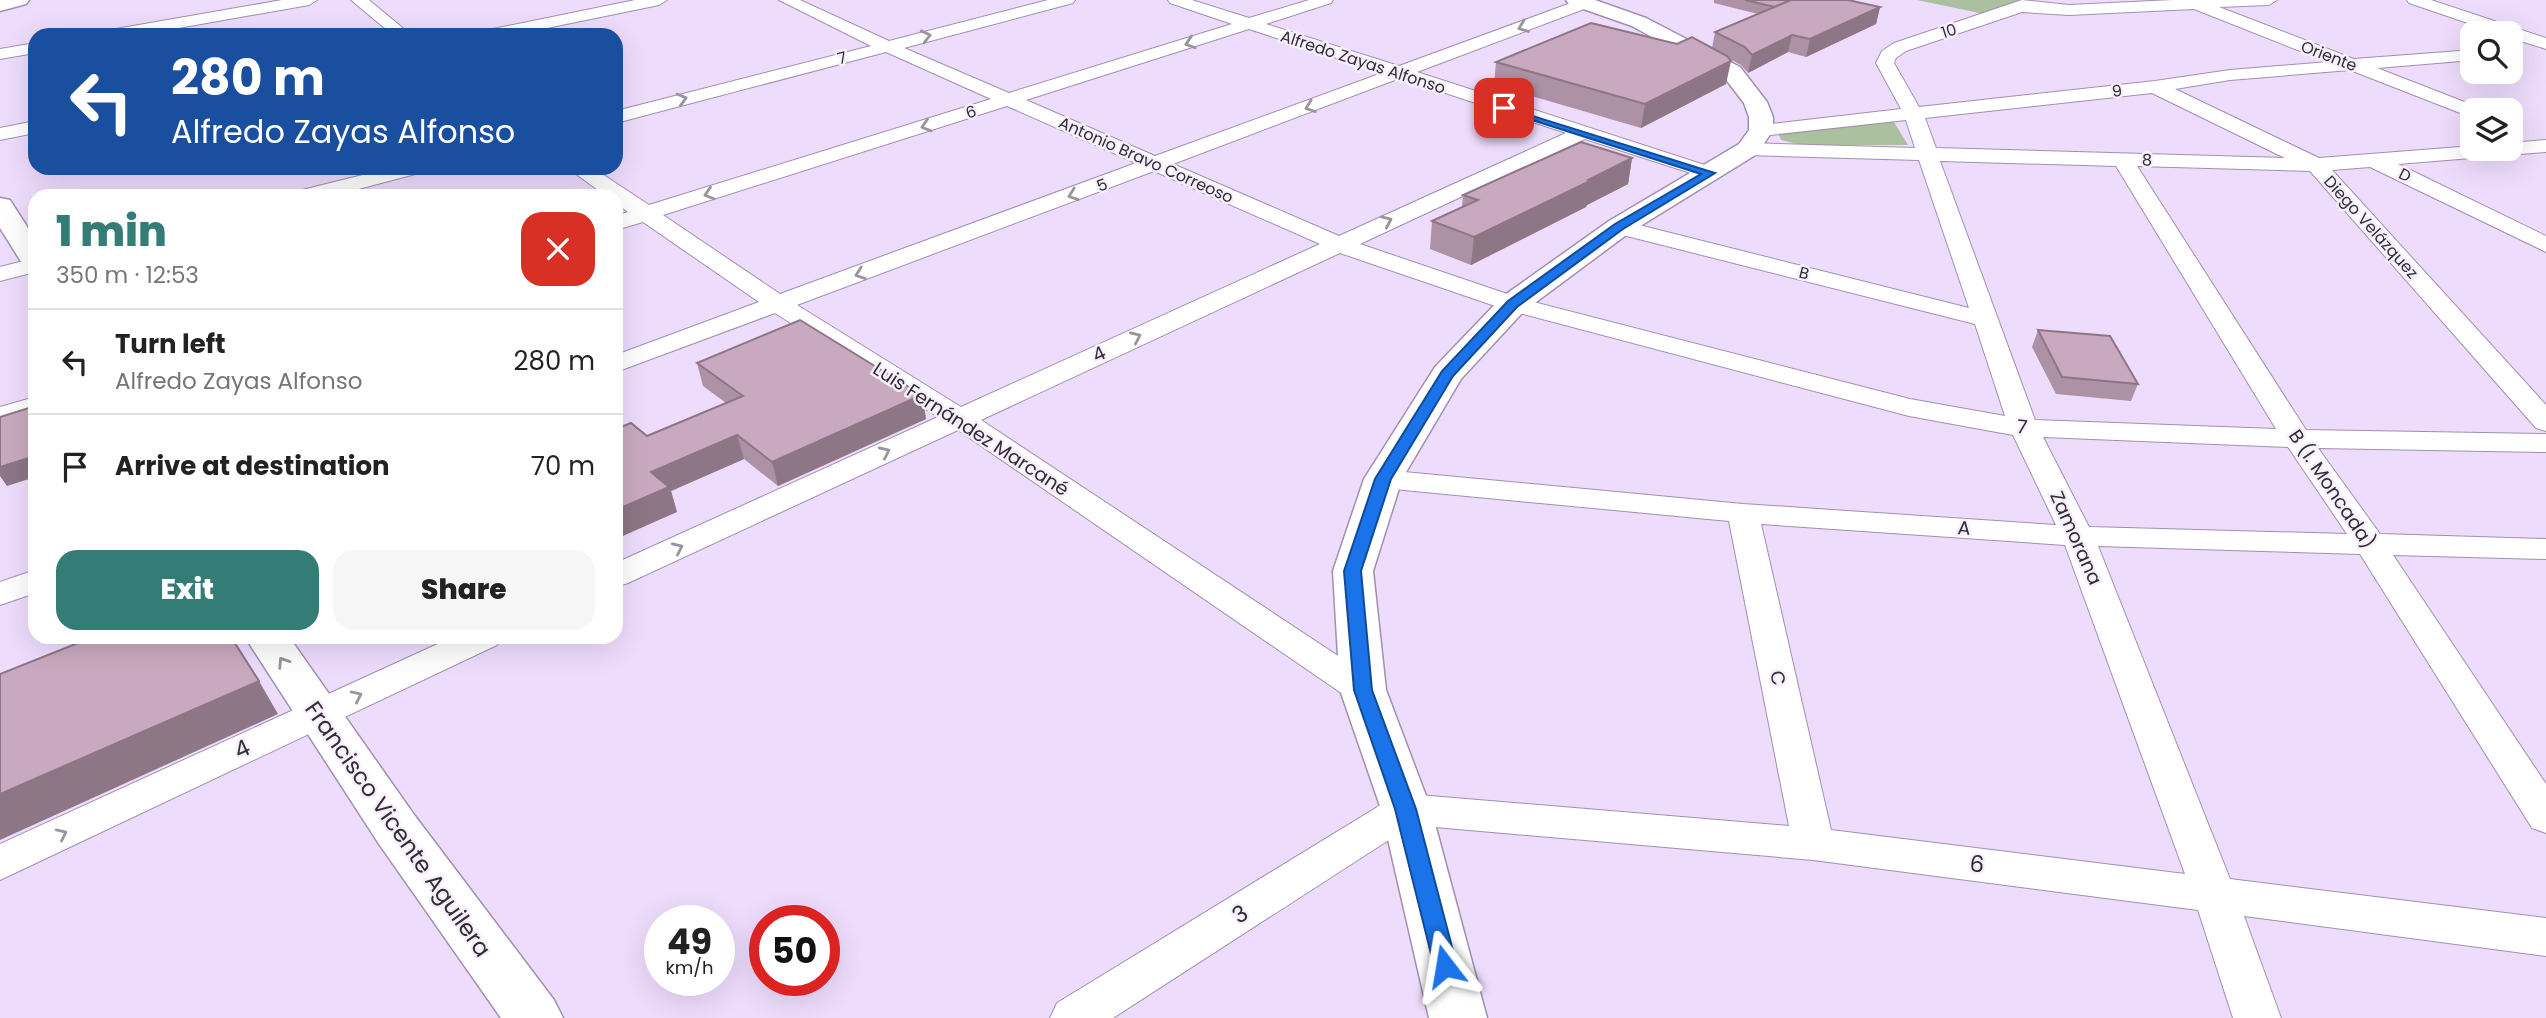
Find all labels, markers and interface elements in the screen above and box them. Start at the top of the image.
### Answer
street label: 10 [1938,18,1960,44]
one-way arrow [1517,19,1529,33]
map controls [2460,21,2523,161]
button: search [2460,21,2523,84]
street label: Alfredo Zayas Alfonso [1278,24,1448,100]
one-way arrow [920,30,932,44]
one-way arrow [1184,35,1197,49]
street label: Oriente [2298,35,2360,77]
text: 280 m [171,44,325,112]
street label: 7 [835,46,849,70]
icon: left [56,56,147,147]
pin [1474,78,1534,138]
street label: 9 [2111,79,2123,103]
icon: arrive [1485,89,1523,127]
one-way arrow [676,93,688,108]
button: layers [2460,98,2523,161]
one-way arrow [1304,99,1316,113]
street label: 6 [963,100,979,124]
text: Alfredo Zayas Alfonso [171,109,515,154]
street label: Antonio Bravo Correoso [1055,111,1237,209]
one-way arrow [921,118,933,132]
street label: 8 [2142,148,2152,172]
street label: D [2395,162,2415,188]
street label: Diego Velázquez [2318,170,2424,284]
street label: 5 [1093,172,1111,198]
one-way arrow [704,186,716,200]
one-way arrow [1068,187,1080,201]
text: 1 min [56,202,167,261]
button: close [521,212,595,286]
one-way arrow [1380,215,1392,229]
text: 350 m · 12:53 [56,259,199,291]
street label: B [1796,261,1812,285]
one-way arrow [854,266,866,280]
text: Turn left [115,326,226,362]
one-way arrow [1129,331,1141,345]
street label: 4 [1088,339,1110,369]
icon: left [56,343,94,381]
text: 280 m [514,343,595,379]
street label: Luis Fernández Marcané [868,355,1074,503]
text: Alfredo Zayas Alfonso [115,365,363,397]
street label: 7 [2015,413,2029,441]
street label: B (I. Moncada) [2282,424,2382,554]
one-way arrow [877,446,890,460]
icon: arrive [56,448,94,486]
text: Arrive at destination [115,448,390,484]
text: 70 m [531,448,595,484]
street label: Zamorana [2043,487,2109,589]
street label: A [1957,514,1972,542]
one-way arrow [671,542,683,556]
button: Exit [56,550,319,630]
button: Share [333,550,595,630]
one-way arrow [278,656,291,669]
street label: C [1763,668,1793,688]
one-way arrow [350,690,362,704]
street label: Francisco Vicente Aguilera [297,695,499,963]
street label: 4 [229,731,255,767]
one-way arrow [55,828,67,842]
street label: 6 [1968,847,1986,881]
street label: 3 [1226,897,1254,931]
speed limit sign: 50 [749,905,840,996]
text: 49 [667,917,712,966]
position arrow [1408,929,1482,1003]
text: km/h [666,955,713,980]

